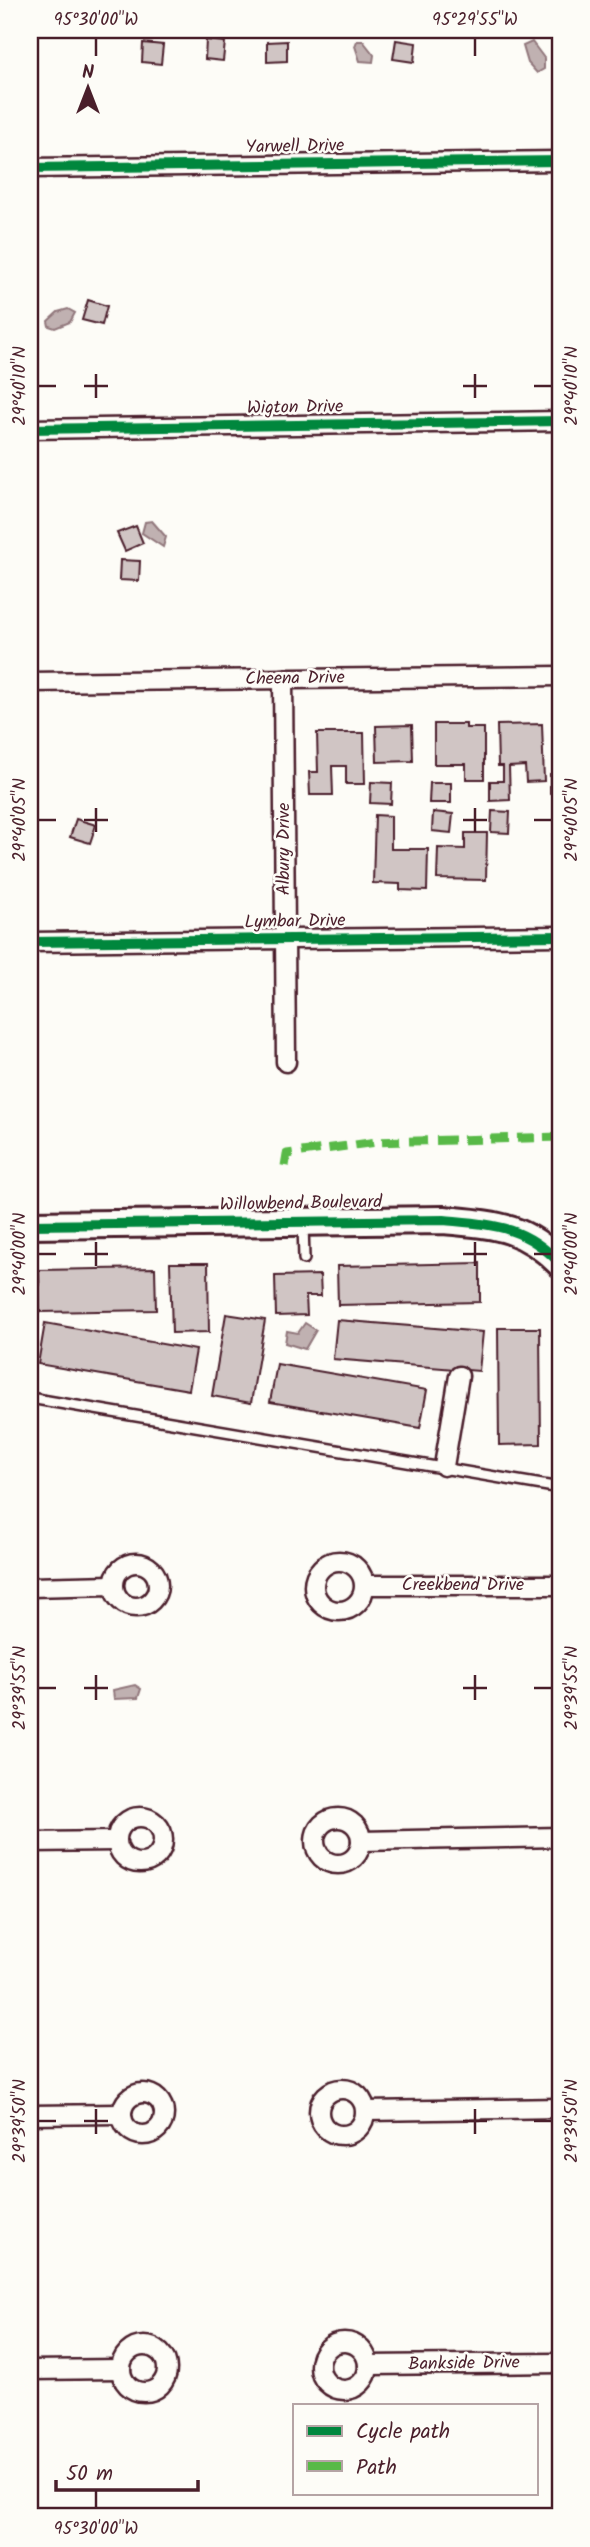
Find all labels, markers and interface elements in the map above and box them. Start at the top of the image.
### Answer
text: 95°30'00"W [54,6,138,35]
text: 95°29'55"W [432,6,518,35]
north arrow [52,52,122,122]
text: N [82,58,94,88]
street label: Yarwell Drive [245,132,345,162]
text: 29°40'10"N [6,346,35,426]
text: 29°40'10"N [558,346,587,426]
street label: Wigton Drive [247,393,343,423]
street label: Cheena Drive [245,664,345,694]
text: 29°40'05"N [6,778,35,862]
text: 29°40'05"N [558,778,587,862]
street label: Albury Drive [270,803,299,895]
street label: Lymbar Drive [244,907,346,937]
street label: Willowbend Boulevard [219,1188,384,1220]
text: 29°40'00"N [6,1212,35,1296]
text: 29°40'00"N [558,1212,587,1296]
street label: Creekbend Drive [402,1571,524,1600]
text: 29°39'55"N [6,1646,35,1730]
text: 29°39'55"N [558,1646,587,1730]
text: 29°39'50"N [6,2079,35,2163]
text: 29°39'50"N [558,2079,587,2163]
street label: Bankside Drive [408,2349,520,2379]
legend [293,2404,538,2494]
text: Cycle path [356,2416,450,2449]
scale bar [56,2449,198,2493]
text: Path [356,2452,397,2485]
text: 50 m [66,2458,113,2491]
text: 95°30'00"W [54,2515,138,2544]

